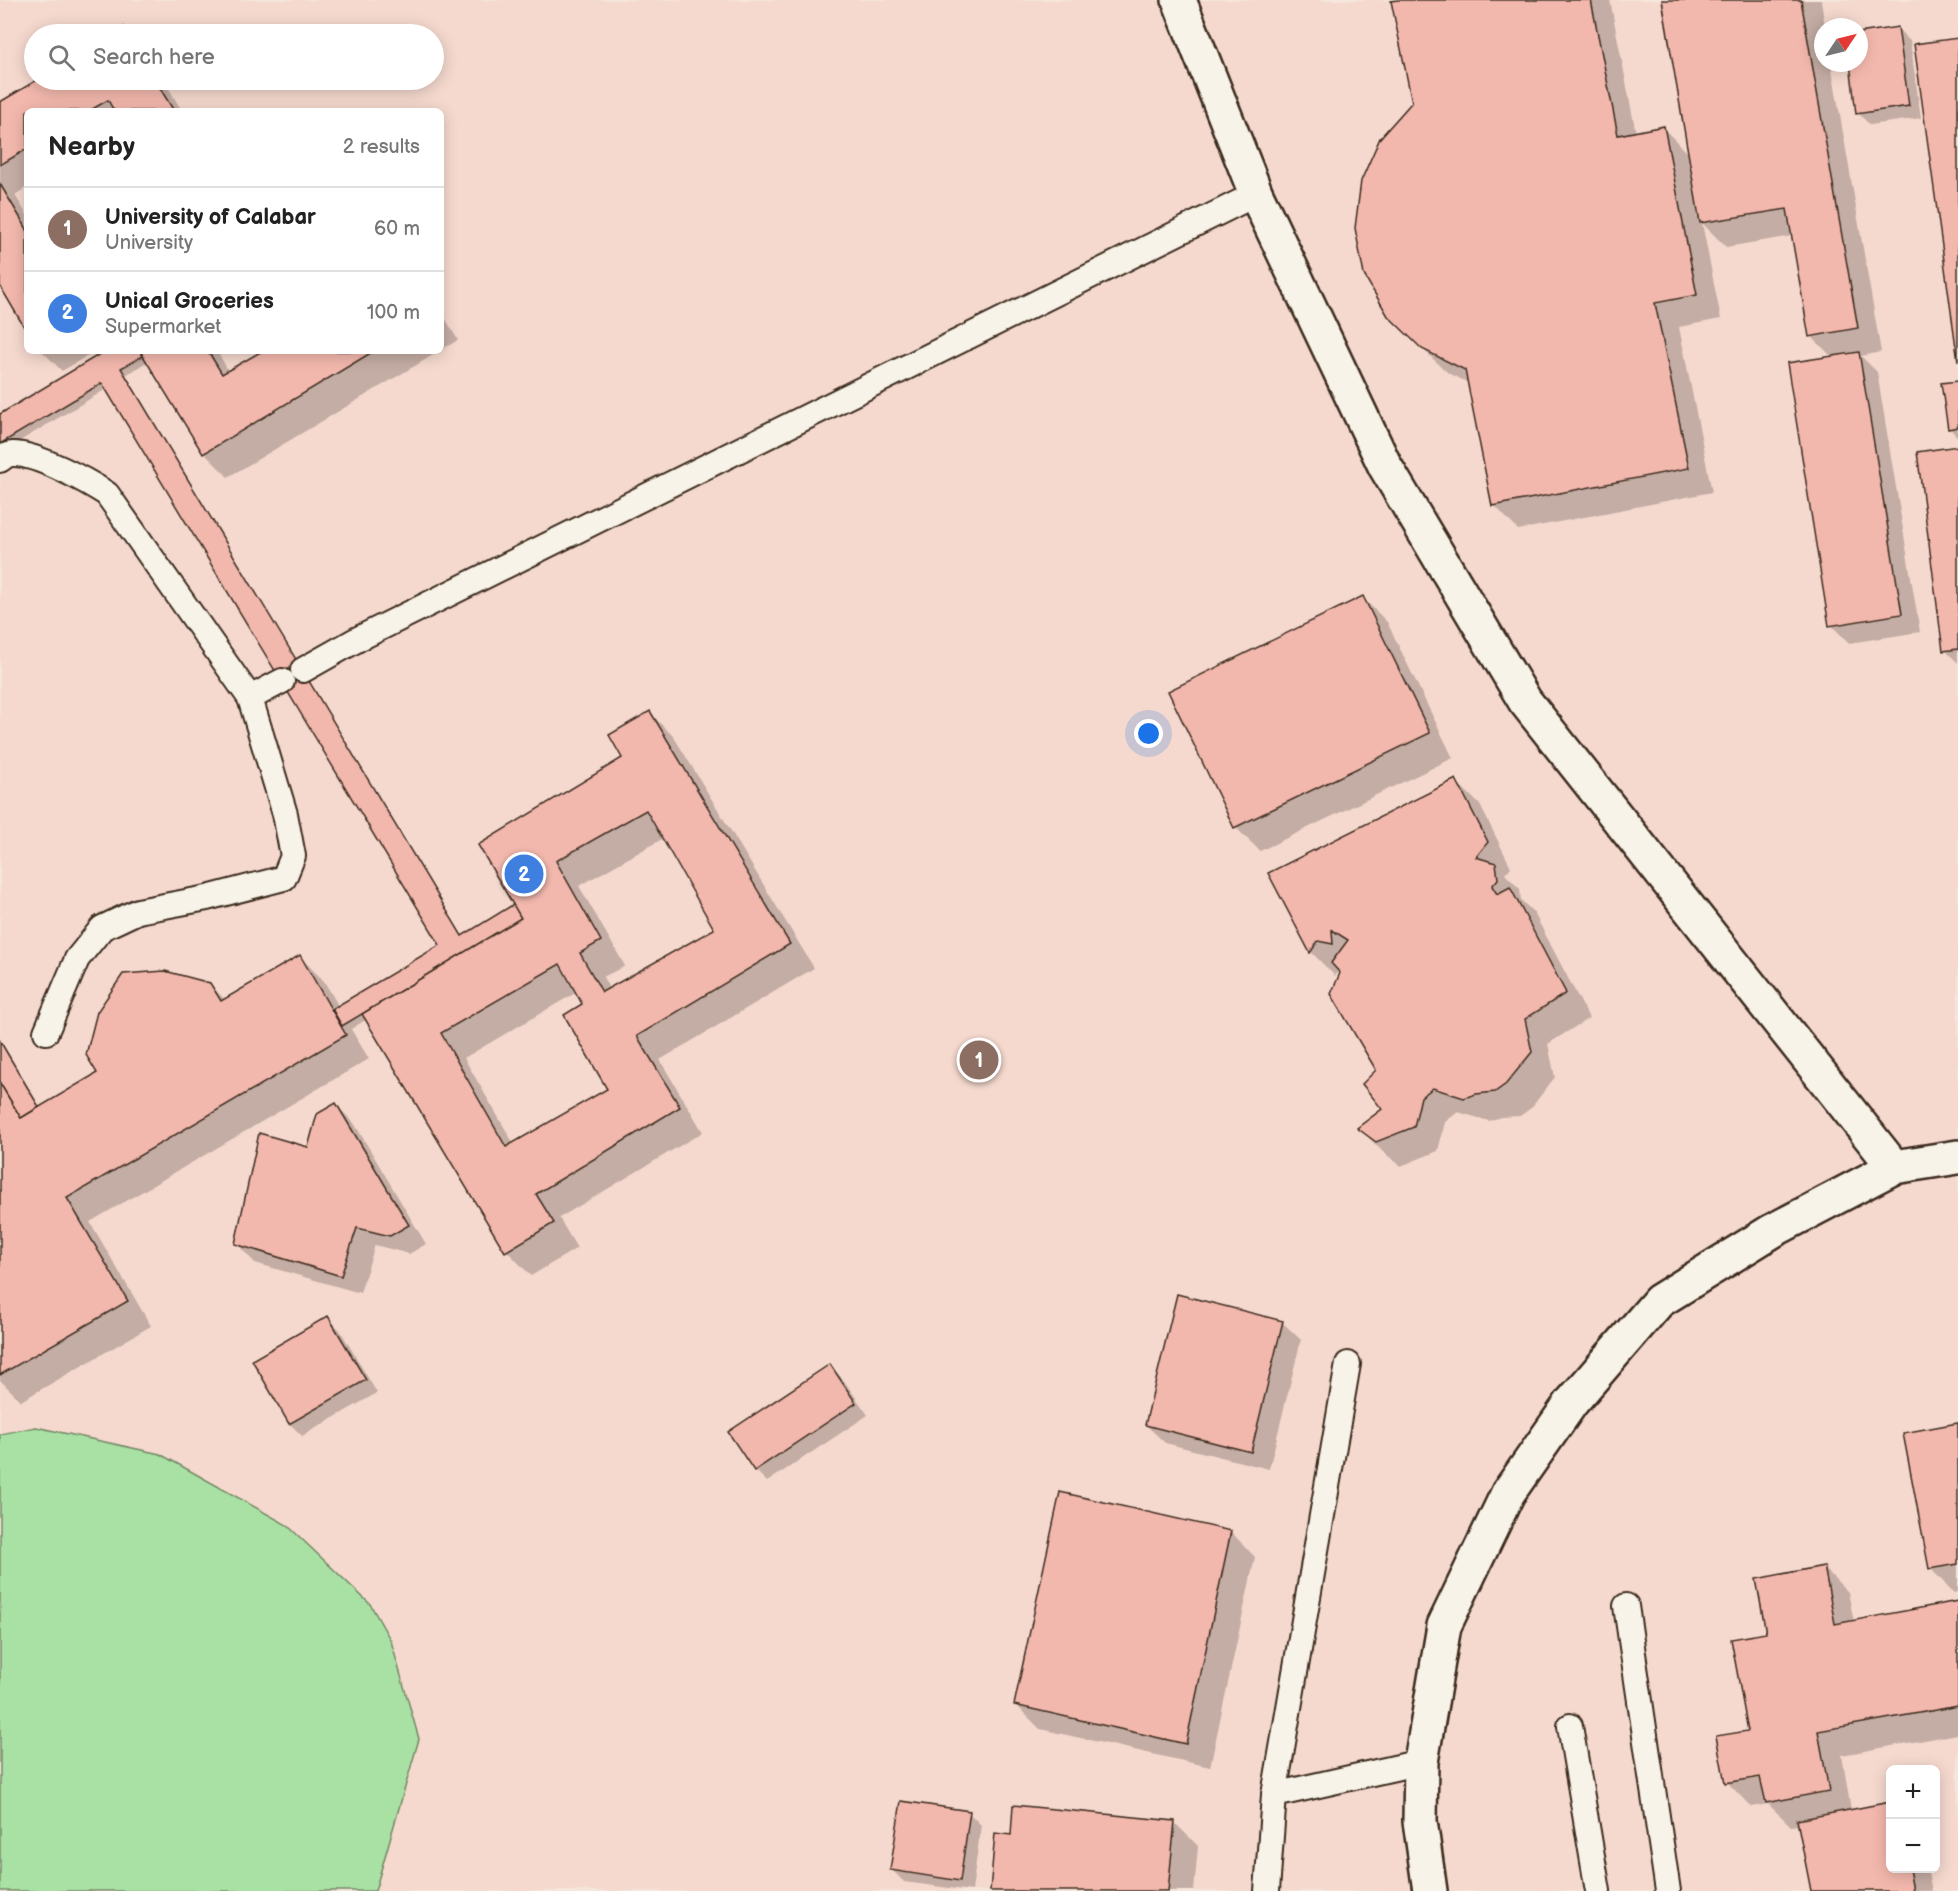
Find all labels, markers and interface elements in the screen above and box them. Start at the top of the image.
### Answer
north arrow [1814,18,1868,72]
search box [24,24,444,90]
icon: search [45,41,78,74]
text: Search here [93,44,215,71]
text: Nearby [48,132,135,163]
text: 2 results [343,135,420,159]
text: University of Calabar [105,204,316,231]
text: 1 [63,217,72,241]
text: 60 m [374,217,420,241]
text: University [105,231,193,255]
text: Unical Groceries [105,288,274,315]
text: 2 [62,301,73,325]
text: 100 m [367,301,420,325]
text: Supermarket [105,315,221,339]
your location [1134,719,1163,748]
pin: 2 [504,852,544,896]
pin: 1 [960,1038,998,1082]
map controls [1886,1765,1940,1873]
button: + [1886,1765,1940,1819]
button: − [1886,1819,1940,1873]

